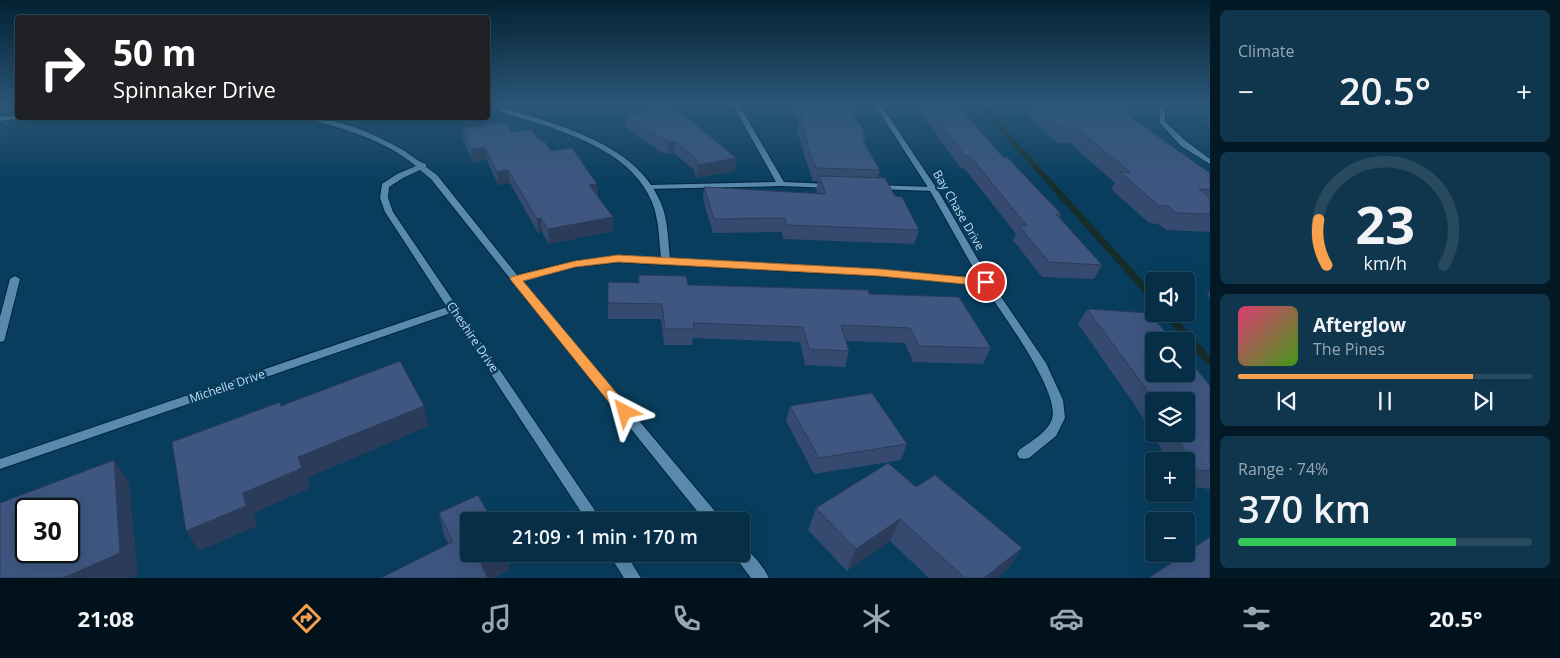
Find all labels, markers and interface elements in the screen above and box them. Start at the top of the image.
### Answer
text: 50 m [113,29,196,76]
icon: right [30,35,95,100]
text: Climate [1238,40,1295,62]
text: 20.5° [1339,64,1431,116]
text: − [1238,72,1254,110]
text: + [1516,72,1532,110]
text: Spinnaker Drive [113,74,276,104]
street label: Bay Chase Drive [929,167,989,253]
text: 23 [1355,188,1415,259]
text: km/h [1363,251,1407,275]
pin [965,261,1007,303]
icon: arrive [972,268,1000,296]
map controls [1145,272,1195,562]
button: sound [1145,272,1195,322]
street label: Cheshire Drive [443,298,503,376]
text: Afterglow [1313,312,1406,338]
button: search [1145,332,1195,382]
text: The Pines [1313,338,1385,360]
street label: Michelle Drive [187,365,267,407]
position arrow [598,385,650,437]
icon: previous [1273,387,1301,415]
icon: pause [1371,387,1399,415]
icon: next [1469,387,1497,415]
button: layers [1145,392,1195,442]
button: + [1145,452,1195,502]
text: Range · 74% [1238,458,1328,480]
text: 370 km [1238,482,1371,534]
speed limit sign: 30 [15,498,80,563]
button: − [1145,512,1195,562]
text: 21:09 · 1 min · 170 m [512,524,698,550]
icon: directions [289,601,324,636]
icon: music [479,601,514,636]
icon: phone [669,601,704,636]
icon: climate [859,601,894,636]
icon: car [1049,601,1084,636]
icon: filters [1239,601,1274,636]
text: 21:08 [77,603,134,633]
text: 20.5° [1429,603,1482,633]

